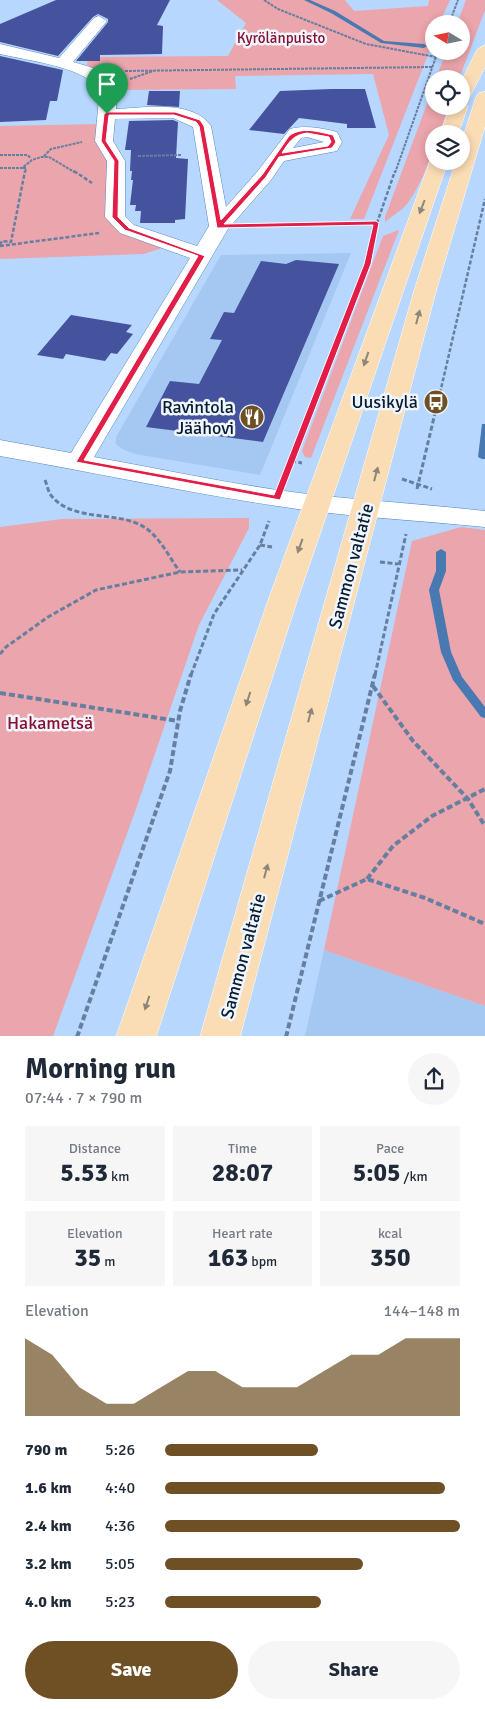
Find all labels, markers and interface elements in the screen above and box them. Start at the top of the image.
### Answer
north arrow [425,15,470,60]
map controls [425,15,470,170]
park label: Kyrölänpuisto [237,29,325,47]
pin [86,63,128,114]
icon: arrive [93,70,121,98]
button: locate [425,70,470,115]
button: layers [425,125,470,170]
one-way arrow [418,200,426,215]
one-way arrow [414,309,422,324]
one-way arrow [362,352,369,367]
bus stop icon: Uusikylä [423,389,449,415]
place label: Uusikylä [351,391,418,413]
place label: Ravintola Jäähovi [162,396,234,439]
restaurant icon: Ravintola Jäähovi [239,404,265,430]
one-way arrow [372,466,380,481]
street label: Sammon valtatie [324,501,378,631]
one-way arrow [296,538,303,553]
one-way arrow [243,692,251,707]
one-way arrow [306,707,314,722]
park label: Hakametsä [7,712,93,734]
one-way arrow [263,864,271,879]
street label: Sammon valtatie [216,891,270,1021]
one-way arrow [143,995,150,1010]
text: Morning run [25,1052,176,1086]
button: share [408,1053,460,1105]
text: 07:44 · 7 × 790 m [25,1088,142,1108]
text: Distance [69,1140,121,1157]
text: Time [228,1140,257,1157]
text: Pace [376,1140,404,1157]
text: 5.53 [60,1157,108,1188]
text: 28:07 [212,1157,273,1188]
text: 5:05 [353,1157,401,1188]
text: km [108,1168,129,1185]
text: /km [401,1168,428,1185]
text: Elevation [67,1225,123,1242]
text: Heart rate [212,1225,273,1242]
text: kcal [378,1225,402,1242]
text: 35 [74,1242,101,1273]
text: 163 [208,1242,248,1273]
text: 350 [370,1242,410,1273]
text: m [101,1253,115,1270]
text: bpm [248,1253,277,1270]
text: Elevation [25,1301,89,1321]
text: 144–148 m [383,1301,460,1321]
text: 790 m [25,1440,67,1460]
text: 5:26 [105,1440,135,1460]
text: 1.6 km [25,1478,72,1498]
text: 4:40 [105,1478,135,1498]
text: 2.4 km [25,1516,72,1536]
text: 4:36 [105,1516,135,1536]
text: 3.2 km [25,1554,72,1574]
text: 5:05 [105,1554,135,1574]
text: 4.0 km [25,1592,72,1612]
text: 5:23 [105,1592,135,1612]
button: Save [25,1641,238,1699]
button: Share [248,1641,460,1699]

